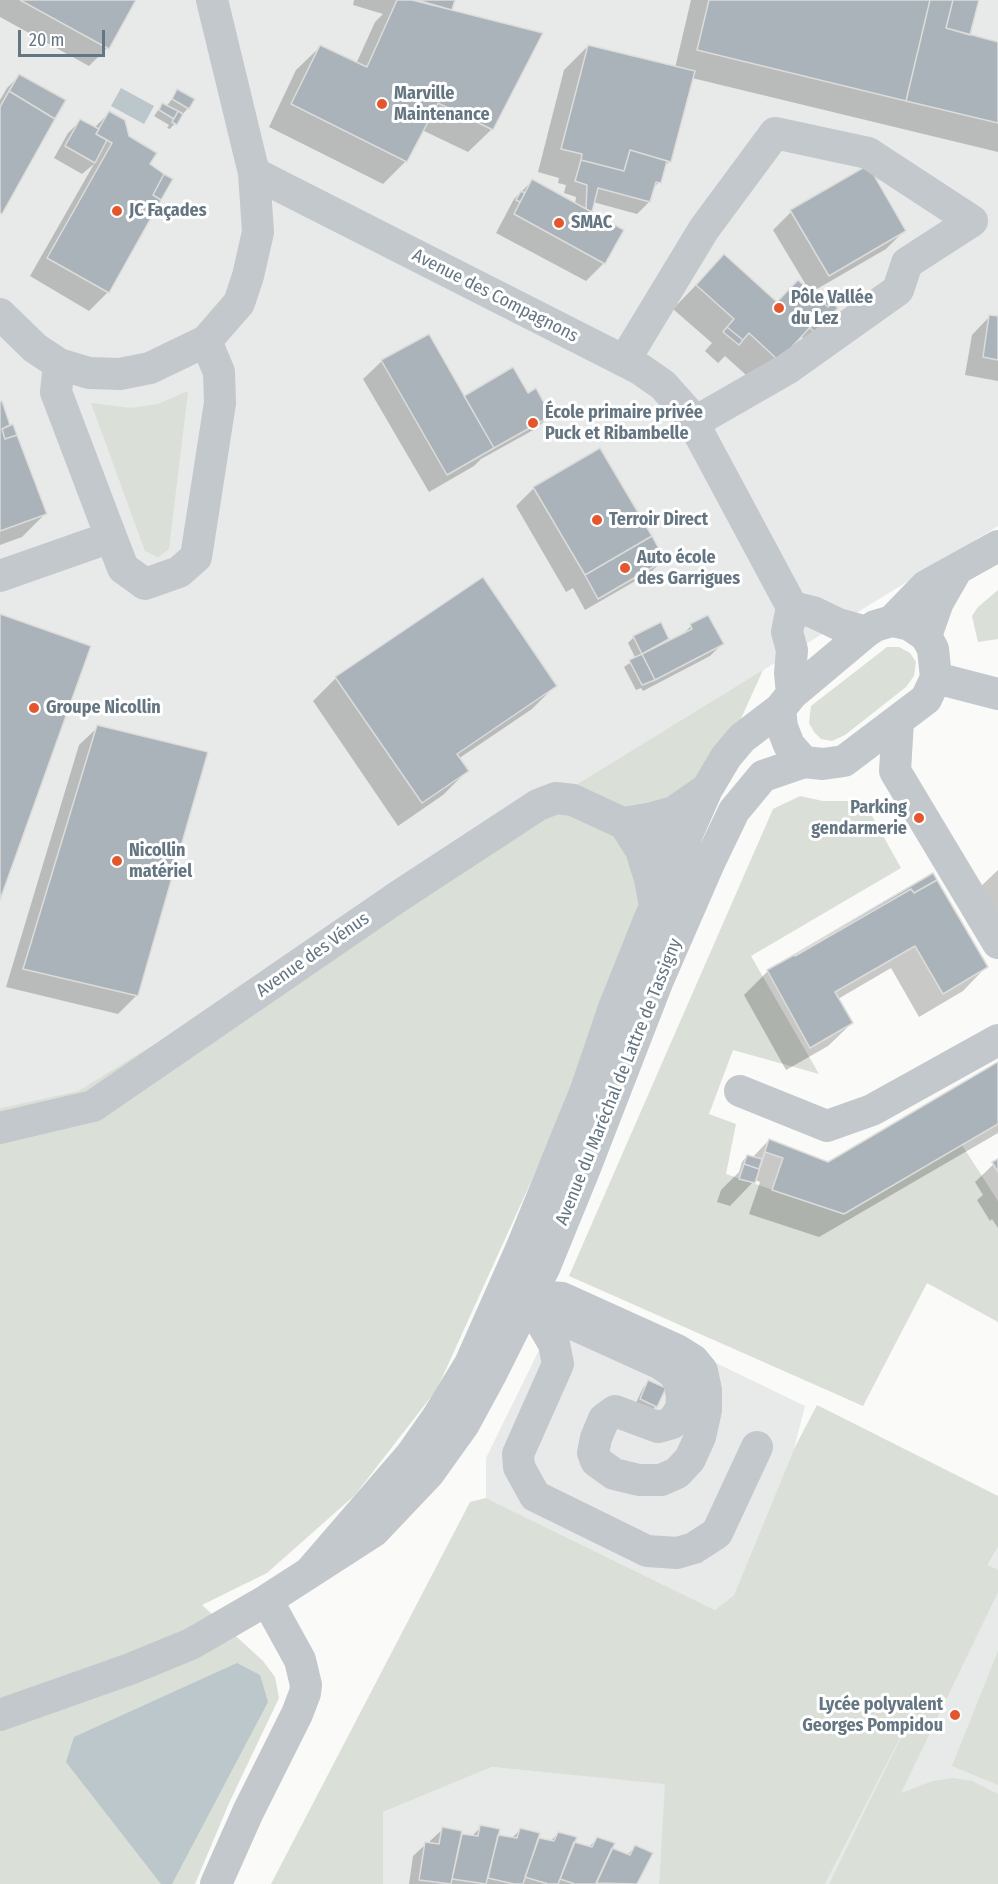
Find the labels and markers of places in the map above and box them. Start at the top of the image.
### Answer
place label: Marville Maintenance [394,83,490,125]
marker: Marville Maintenance [375,97,389,111]
place label: JC Façades [129,200,207,222]
marker: JC Façades [110,204,124,218]
place label: SMAC [571,212,612,234]
marker: SMAC [552,216,566,230]
place label: Pôle Vallée du Lez [791,287,873,330]
marker: Pôle Vallée du Lez [772,301,786,315]
place label: École primaire privée Puck et Ribambelle [545,402,703,444]
marker: École primaire privée Puck et Ribambelle [526,416,540,430]
place label: Terroir Direct [609,509,708,531]
marker: Terroir Direct [590,513,604,527]
place label: Auto école des Garrigues [637,547,740,590]
marker: Auto école des Garrigues [618,561,632,575]
place label: Groupe Nicollin [46,697,161,719]
marker: Groupe Nicollin [27,701,41,715]
place label: Parking gendarmerie [811,797,907,840]
marker: Parking gendarmerie [912,811,926,825]
place label: Nicollin matériel [129,840,192,882]
marker: Nicollin matériel [110,854,124,868]
place label: Lycée polyvalent Georges Pompidou [802,1694,943,1736]
marker: Lycée polyvalent Georges Pompidou [948,1708,962,1722]

